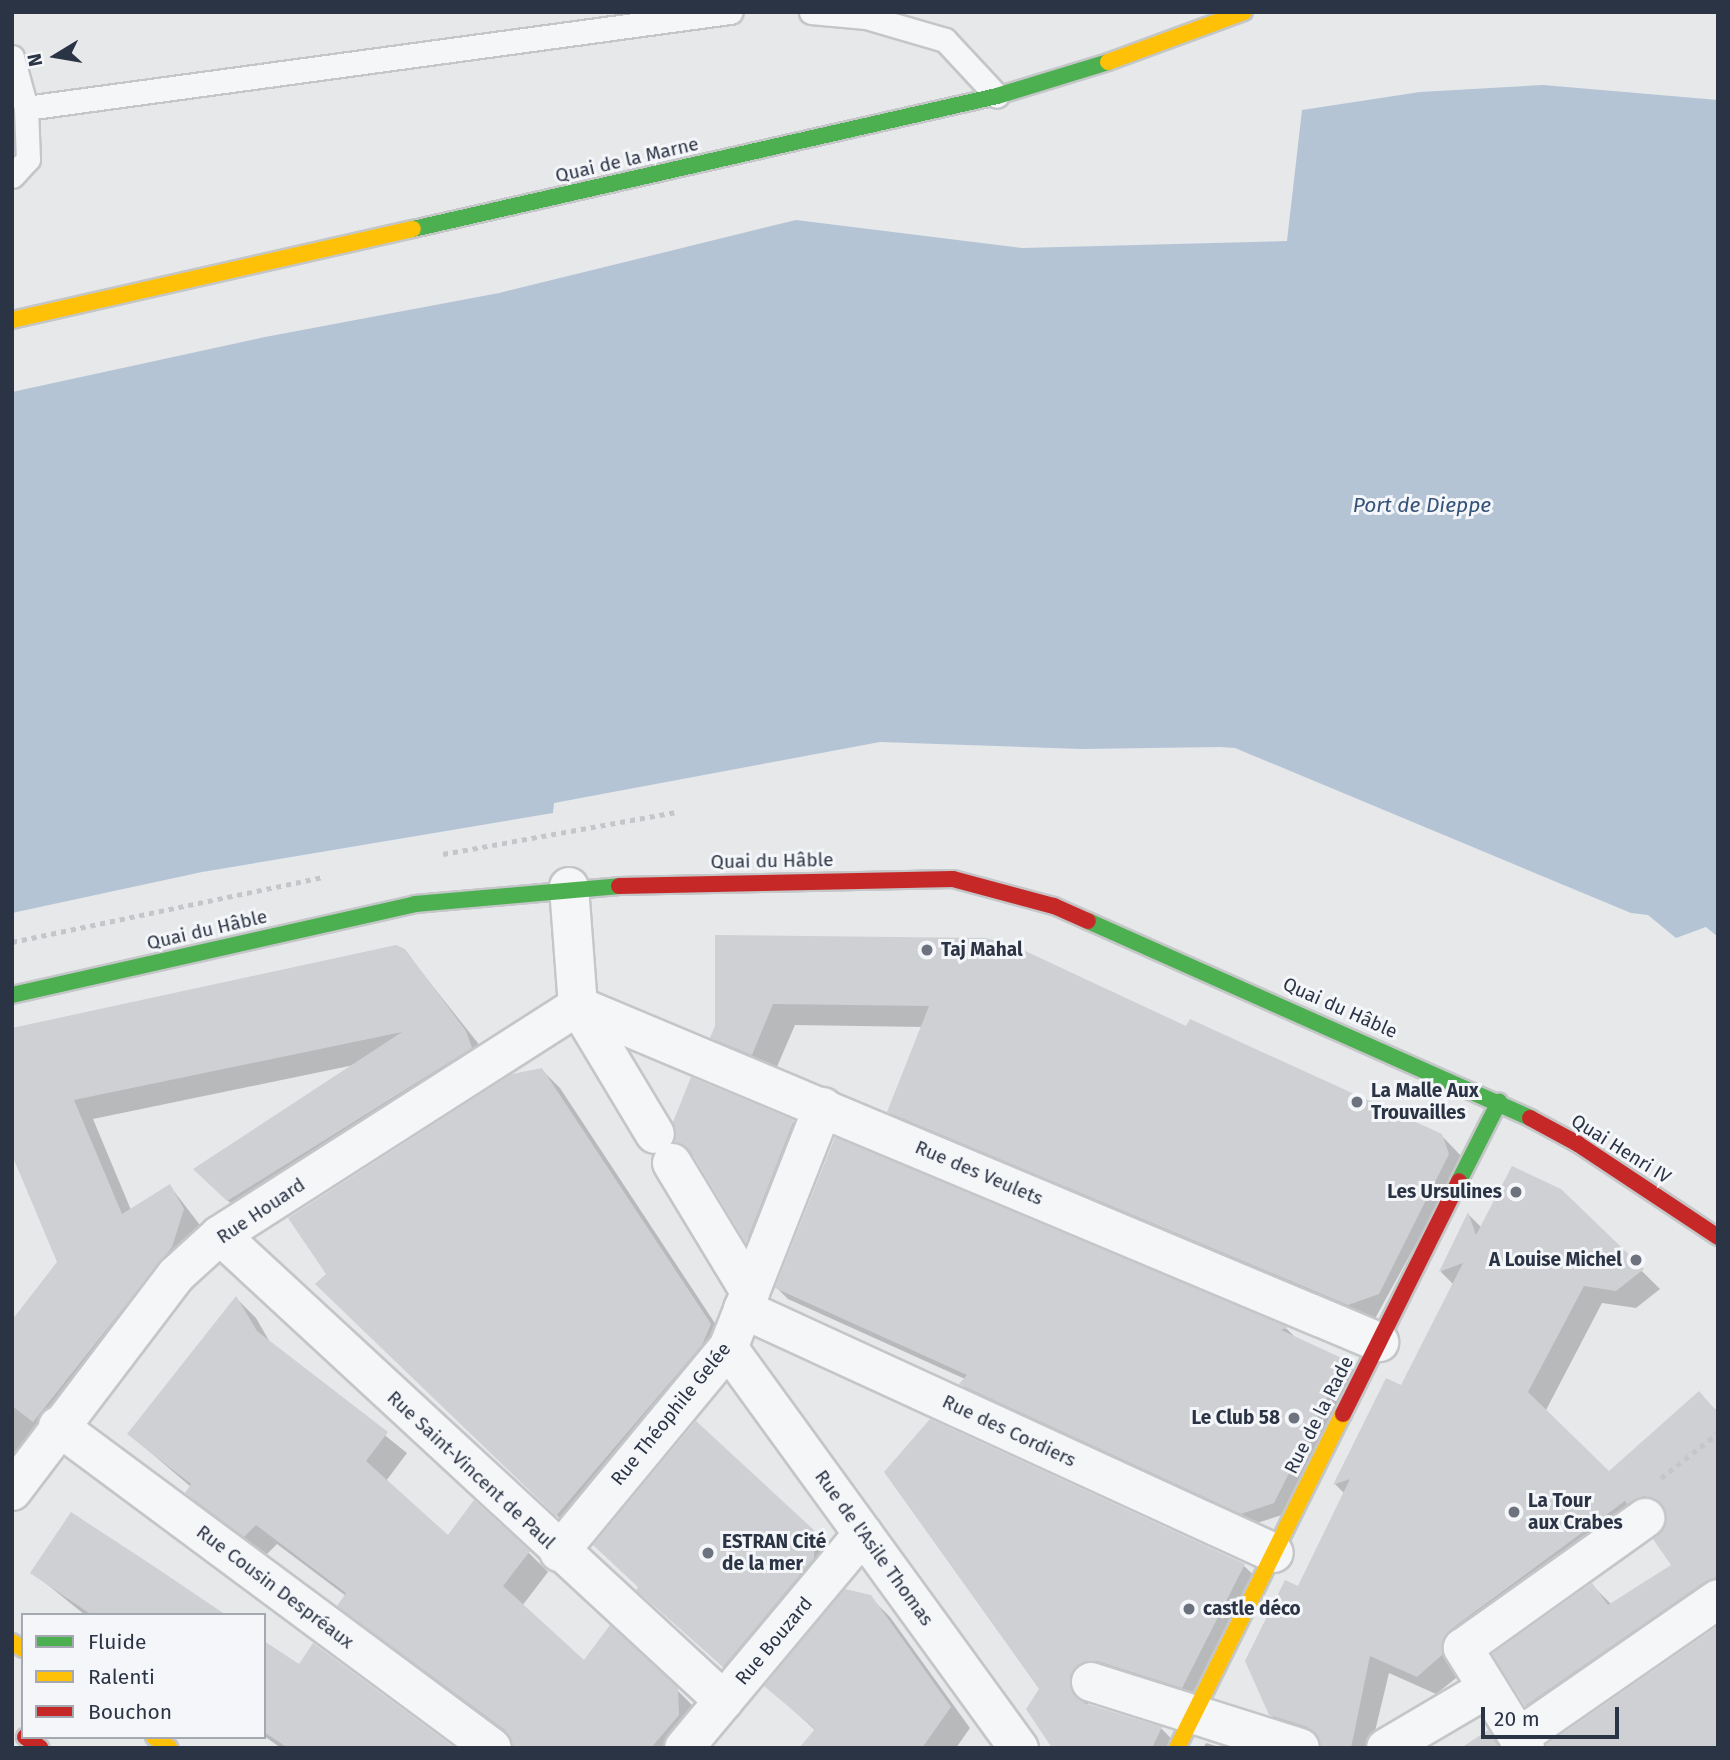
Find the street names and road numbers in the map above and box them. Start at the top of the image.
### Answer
street label: Quai de la Marne [553,132,701,188]
street label: Quai du Hâble [710,849,834,873]
street label: Quai du Hâble [145,905,269,955]
street label: Quai du Hâble [1279,973,1401,1043]
street label: Quai Henri IV [1567,1109,1675,1189]
street label: Rue des Veulets [912,1136,1046,1210]
street label: Rue Houard [213,1173,309,1249]
street label: Rue Théophile Gelée [606,1338,736,1490]
street label: Rue de la Rade [1280,1352,1358,1478]
street label: Rue Saint-Vincent de Paul [382,1386,560,1554]
street label: Rue des Cordiers [939,1390,1079,1472]
street label: Rue de l'Asile Thomas [810,1466,938,1630]
street label: Rue Cousin Despréaux [192,1520,358,1654]
street label: Rue Bouzard [731,1592,817,1690]

